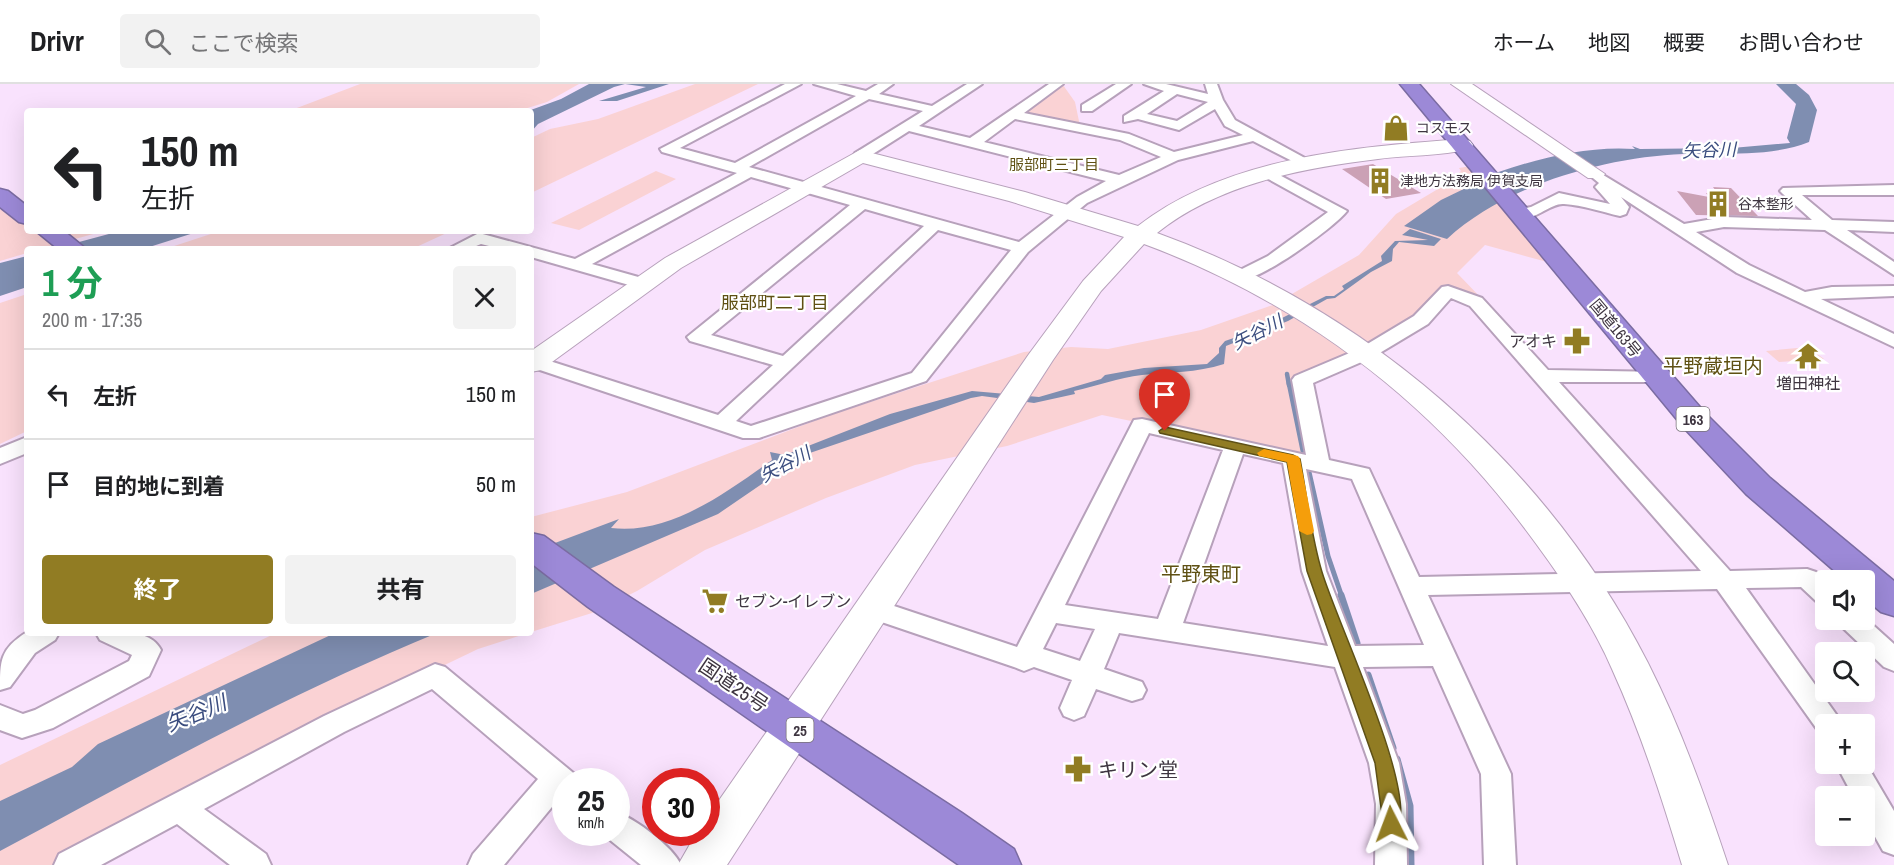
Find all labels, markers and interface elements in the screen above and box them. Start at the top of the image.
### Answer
search box [120,14,540,68]
text: Drivr [30,22,84,60]
icon: search [141,25,174,58]
text: ここで検索 [189,28,299,58]
text: ホーム [1493,28,1555,57]
text: 地図 [1588,28,1630,57]
text: 概要 [1663,28,1705,57]
text: お問い合わせ [1738,28,1864,57]
shop icon: コスモス [1381,113,1411,143]
place label: コスモス [1416,119,1472,137]
text: 150 m [141,123,239,179]
icon: left [42,132,120,210]
water label: 矢谷川 [1682,136,1738,163]
district label: 服部町三丁目 [1009,154,1099,175]
building icon: 津地方法務局 伊賀支局 [1365,166,1395,196]
place label: 津地方法務局 伊賀支局 [1400,172,1543,190]
text: 左折 [141,180,195,216]
building icon: 谷本整形 [1703,189,1733,219]
place label: 谷本整形 [1738,195,1794,213]
text: 1 分 [42,259,103,307]
button: close [453,266,516,329]
district label: 服部町二丁目 [721,290,829,315]
street label: 国道163号 [1585,294,1647,362]
text: 200 m · 17:35 [42,306,142,333]
water label: 矢谷川 [1227,308,1289,355]
pharmacy icon: アオキ [1562,326,1592,356]
place label: アオキ [1509,330,1557,352]
temple icon: 増田神社 [1793,341,1823,371]
district label: 平野蔵垣内 [1663,352,1763,379]
pin [1139,369,1190,431]
place label: 増田神社 [1776,372,1840,394]
icon: left [42,378,75,411]
icon: arrive [1148,378,1181,411]
text: 150 m [466,379,516,409]
text: 左折 [93,381,137,411]
road number: 163 [1676,407,1710,431]
water label: 矢谷川 [755,439,816,488]
icon: arrive [42,468,75,501]
text: 50 m [476,469,516,499]
text: 目的地に到着 [93,471,225,501]
button: 終了 [42,555,273,624]
button: 共有 [285,555,516,624]
district label: 平野東町 [1161,560,1241,587]
map controls [1815,570,1875,846]
button: sound [1815,570,1875,630]
supermarket icon: セブン-イレブン [700,586,730,616]
place label: セブン-イレブン [735,590,851,612]
button: search [1815,642,1875,702]
street label: 国道25号 [694,652,774,718]
water label: 矢谷川 [161,687,232,738]
button: + [1815,714,1875,774]
road number: 25 [786,718,814,742]
pharmacy icon: キリン堂 [1063,754,1093,784]
place label: キリン堂 [1098,756,1178,783]
speed limit sign: 30 [642,768,720,846]
text: 25 [577,780,605,820]
button: − [1815,786,1875,846]
position arrow [1359,792,1423,856]
text: km/h [578,812,604,833]

